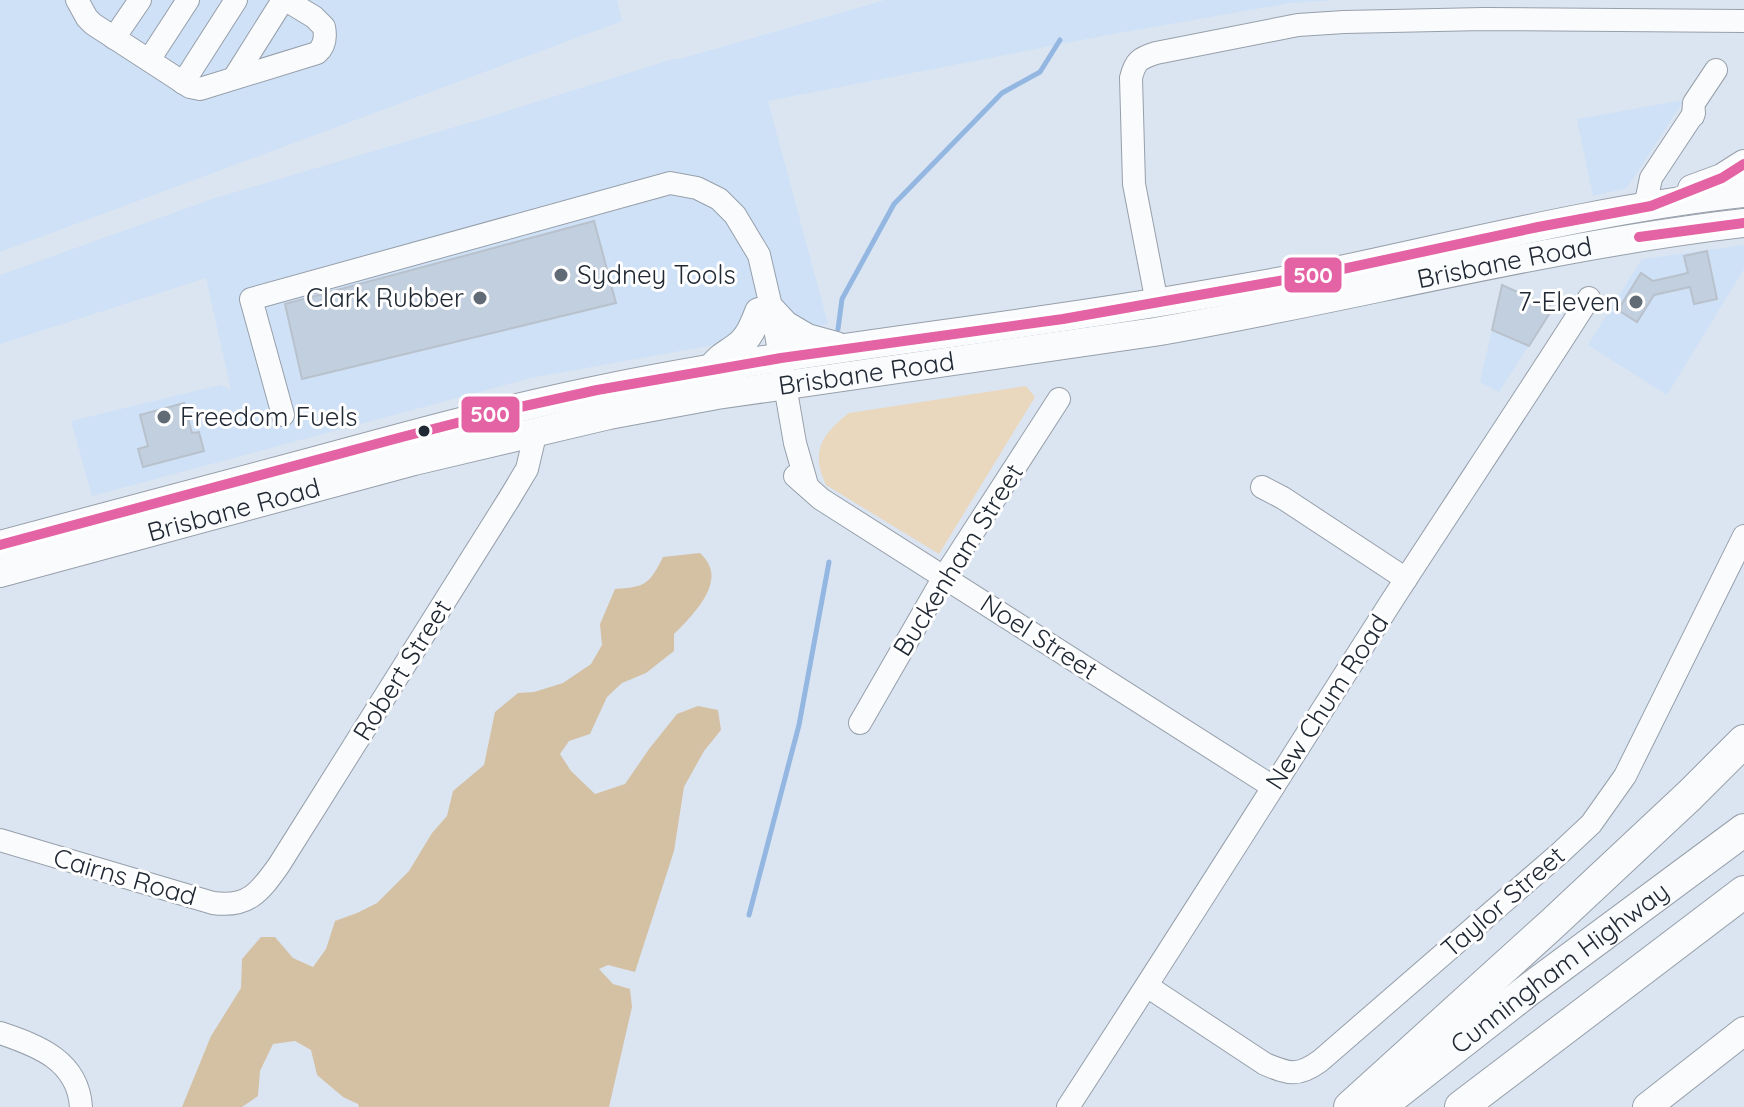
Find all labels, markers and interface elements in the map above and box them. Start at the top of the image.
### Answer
street label: Brisbane Road [1414,229,1595,295]
line badge: 500 [1283,256,1343,294]
place label: Sydney Tools [577,258,736,291]
text: 500 [1293,261,1333,289]
marker: Sydney Tools [552,266,570,284]
place label: Clark Rubber [306,281,464,314]
place label: 7-Eleven [1518,285,1620,318]
marker: Clark Rubber [471,289,489,307]
marker: 7-Eleven [1627,293,1645,311]
street label: Brisbane Road [776,344,957,402]
line badge: 500 [460,395,521,434]
place label: Freedom Fuels [180,400,358,433]
text: 500 [470,400,510,428]
marker: Freedom Fuels [155,408,173,426]
unlabelled marker [416,423,432,439]
street label: Buckenham Street [885,457,1030,662]
street label: Brisbane Road [143,470,324,548]
street label: Noel Street [974,586,1104,687]
street label: Robert Street [345,593,458,747]
street label: New Chum Road [1258,608,1395,795]
street label: Taylor Street [1434,839,1571,964]
street label: Cairns Road [50,840,200,913]
street label: Cunningham Highway [1443,874,1675,1061]

